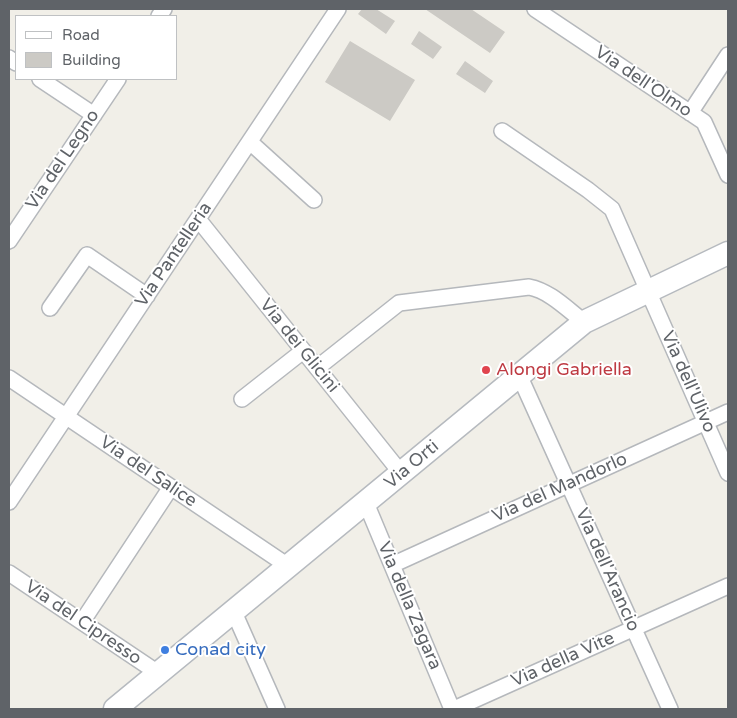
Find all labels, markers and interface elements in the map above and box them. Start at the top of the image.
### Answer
legend [15,15,178,80]
text: Road [62,26,100,44]
street label: Via dell'Olmo [590,42,696,122]
text: Building [62,51,121,69]
street label: Via del Legno [22,106,104,214]
street label: Via Pantelleria [131,199,217,311]
street label: Via dei Glicini [255,295,343,397]
street label: Via dell'Ulivo [656,328,720,436]
place label: Alongi Gabriella [496,359,632,381]
marker: Alongi Gabriella [480,364,492,376]
street label: Via del Salice [95,432,201,512]
street label: Via Orti [380,436,444,494]
street label: Via del Mandorlo [489,449,631,527]
street label: Via dell'Arancio [570,505,644,635]
street label: Via della Zagara [372,539,446,673]
street label: Via del Cipresso [21,576,145,670]
street label: Via della Vite [508,628,618,692]
place label: Conad city [175,639,266,661]
marker: Conad city [159,644,171,656]

